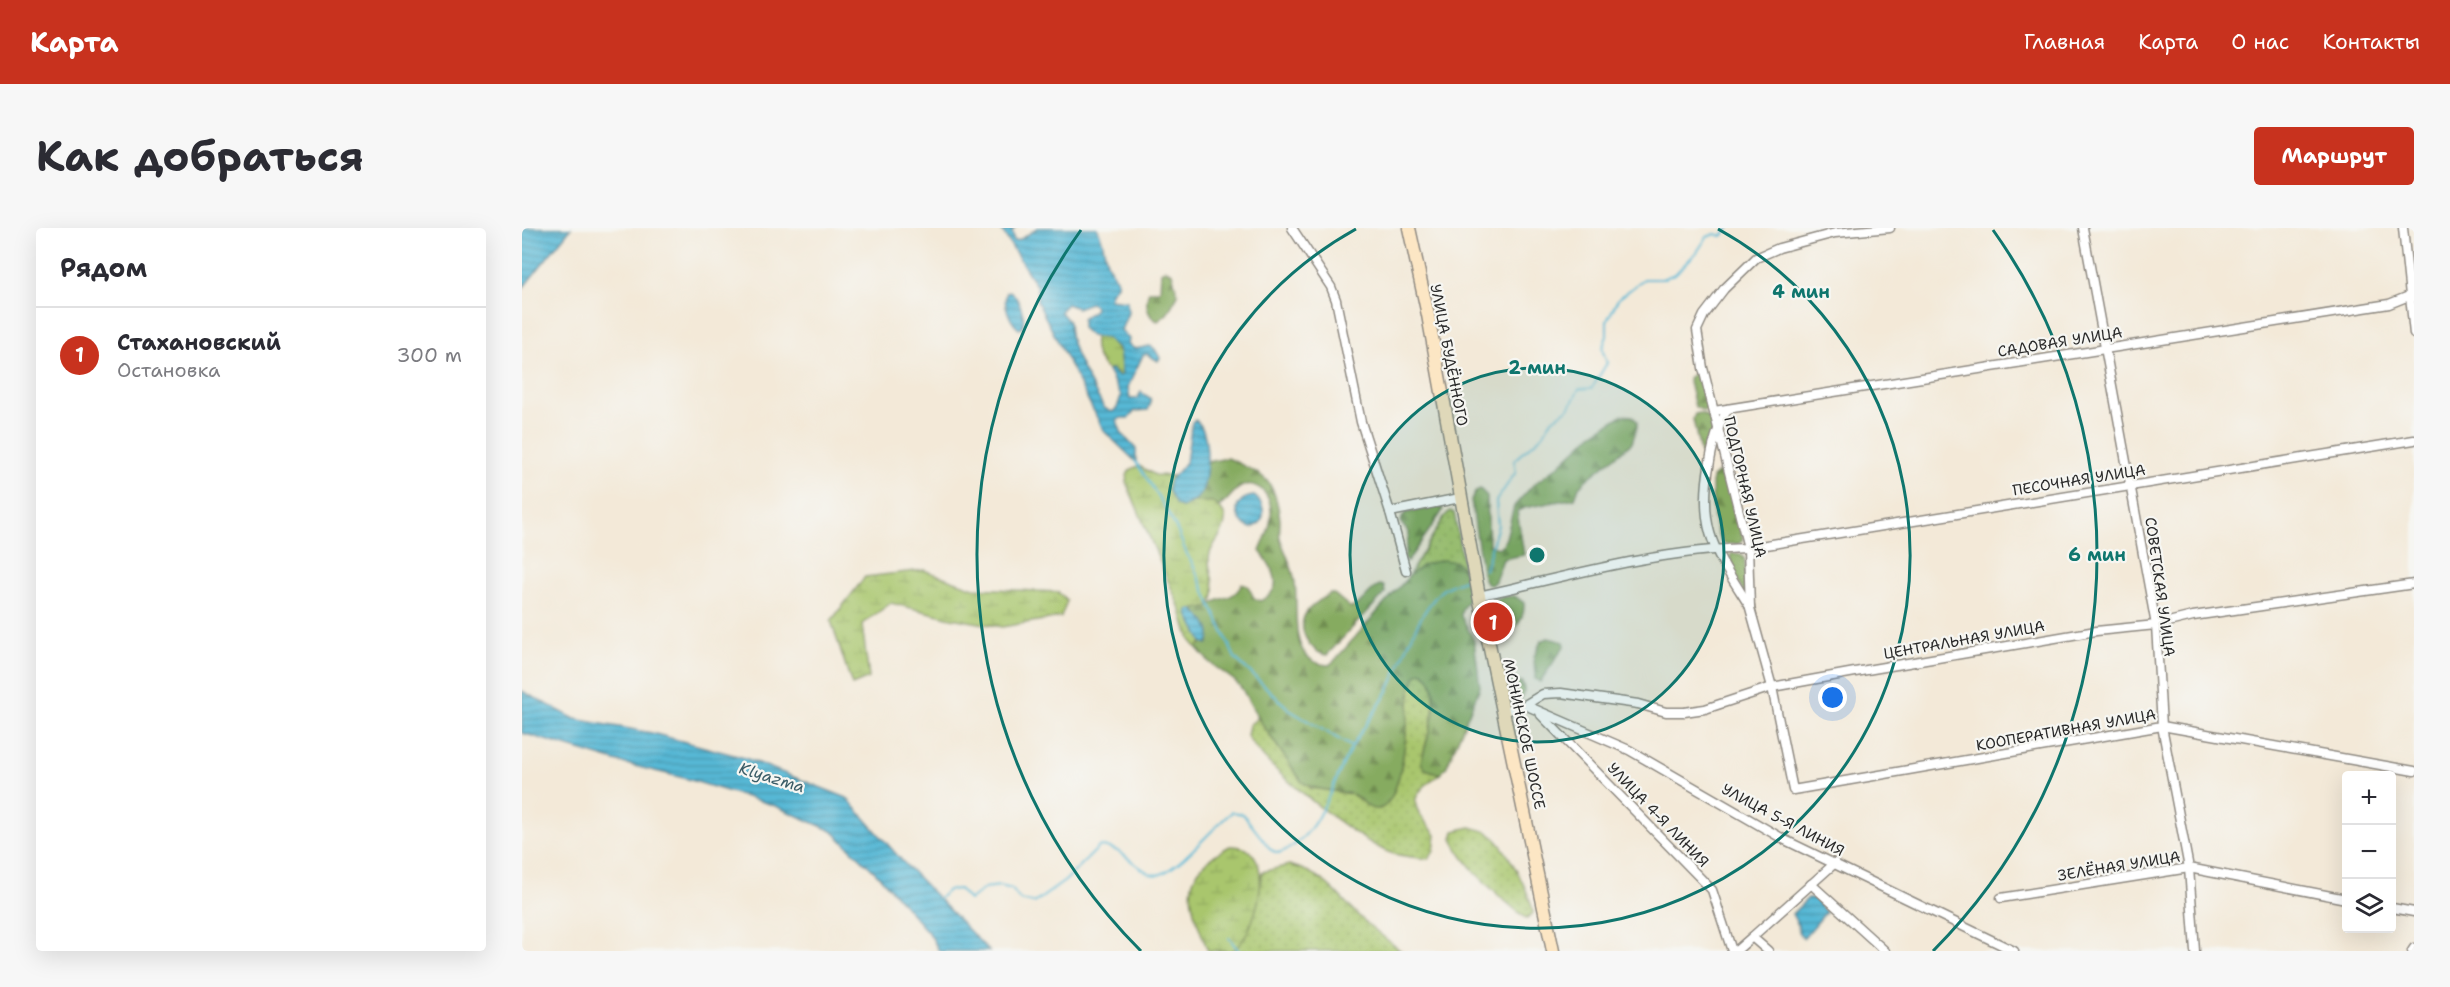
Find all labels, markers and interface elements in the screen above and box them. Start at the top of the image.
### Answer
text: Карта [30,23,119,61]
text: Главная [2024,28,2105,56]
text: Карта [2138,28,2198,56]
text: О нас [2231,28,2289,56]
text: Контакты [2322,28,2420,56]
button: Маршрут [2254,127,2414,185]
text: Как добраться [36,128,364,184]
text: Рядом [60,250,147,285]
text: 4 мин [1772,280,1830,304]
street label: УЛИЦА БУДЁННОГО [1425,282,1473,428]
street label: САДОВАЯ УЛИЦА [1996,322,2124,362]
text: Стахановский [117,328,281,357]
text: 1 [75,342,84,368]
text: 300 m [396,342,462,368]
text: 2 мин [1508,356,1566,380]
text: Остановка [117,357,221,383]
street label: ПОДГОРНАЯ УЛИЦА [1719,414,1771,560]
street label: ПЕСОЧНАЯ УЛИЦА [2011,460,2147,500]
street label: СОВЕТСКАЯ УЛИЦА [2140,516,2180,658]
text: 6 мин [2068,543,2126,567]
centre of rings [1527,545,1547,565]
pin: 1 [1474,600,1512,644]
street label: ЦЕНТРАЛЬНАЯ УЛИЦА [1882,616,2046,664]
street label: МОНИНСКОЕ ШОССЕ [1498,657,1550,811]
your location [1818,683,1847,712]
street label: КООПЕРАТИВНАЯ УЛИЦА [1974,704,2158,756]
water label: Klyazma [737,758,807,797]
street label: УЛИЦА 4-Я ЛИНИЯ [1603,758,1713,872]
map controls [2342,771,2396,933]
button: + [2342,771,2396,825]
street label: УЛИЦА 5-Я ЛИНИЯ [1718,779,1848,861]
button: − [2342,825,2396,879]
street label: ЗЕЛЁНАЯ УЛИЦА [2056,846,2182,886]
button: layers [2342,879,2396,933]

